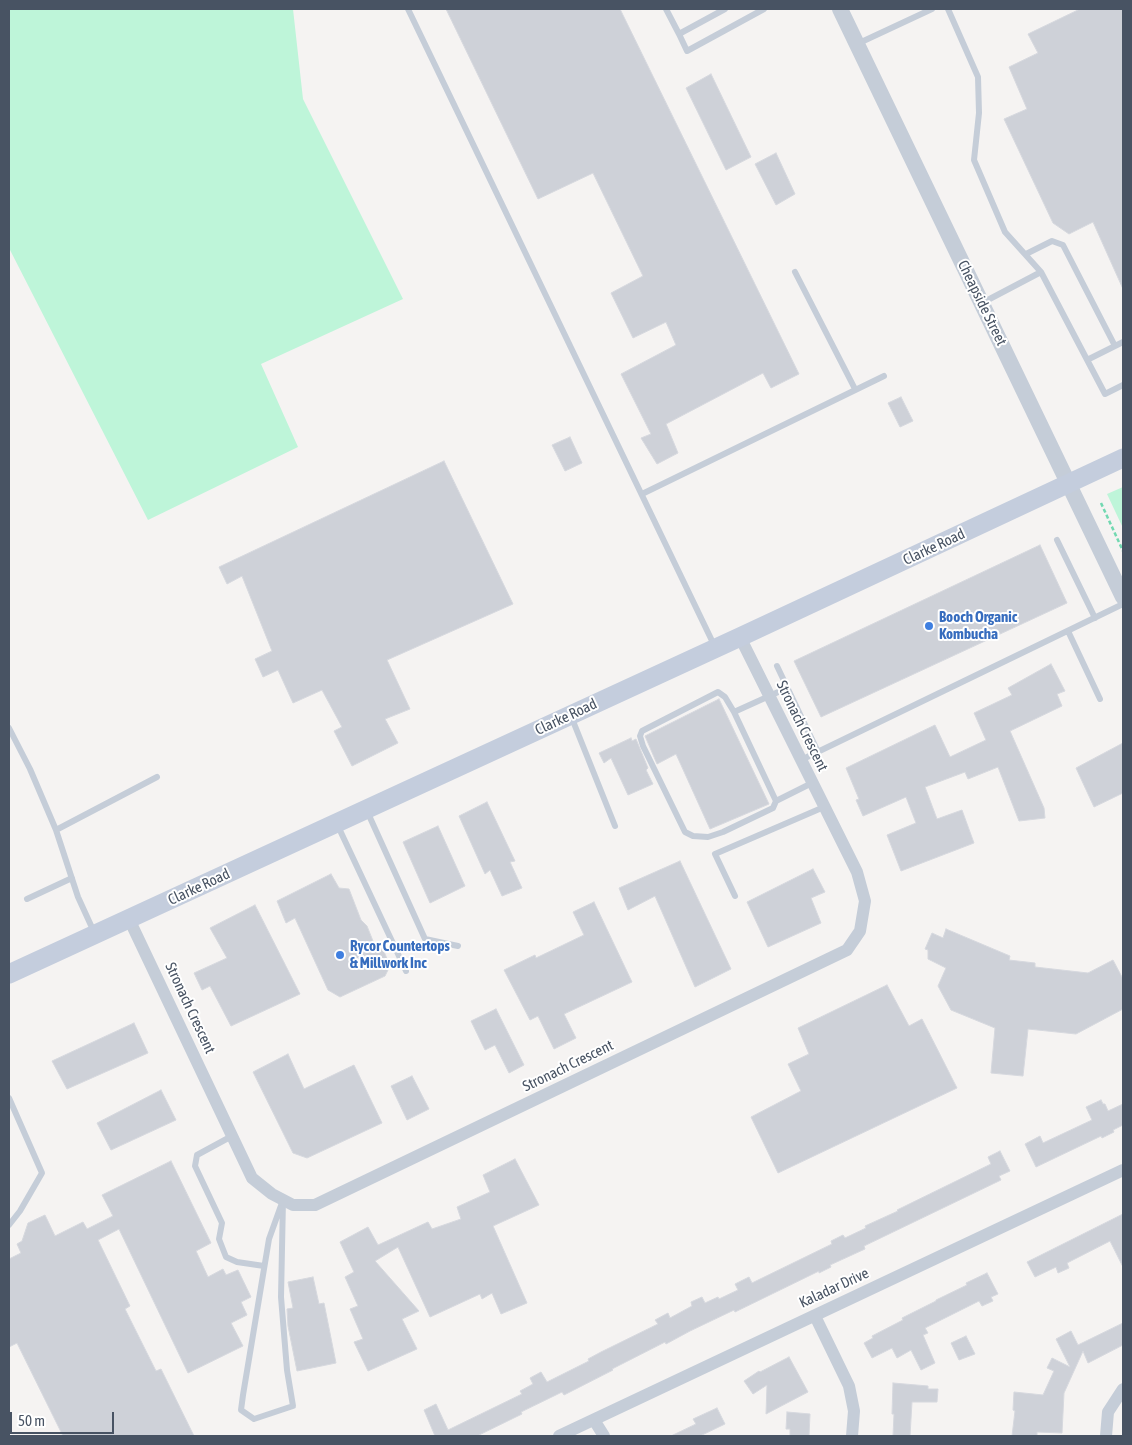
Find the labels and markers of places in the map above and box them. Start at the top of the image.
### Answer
place label: Booch Organic Kombucha [939,608,1017,643]
marker: Booch Organic Kombucha [923,620,935,632]
place label: Rycor Countertops & Millwork Inc [350,937,450,972]
marker: Rycor Countertops & Millwork Inc [334,949,346,961]

